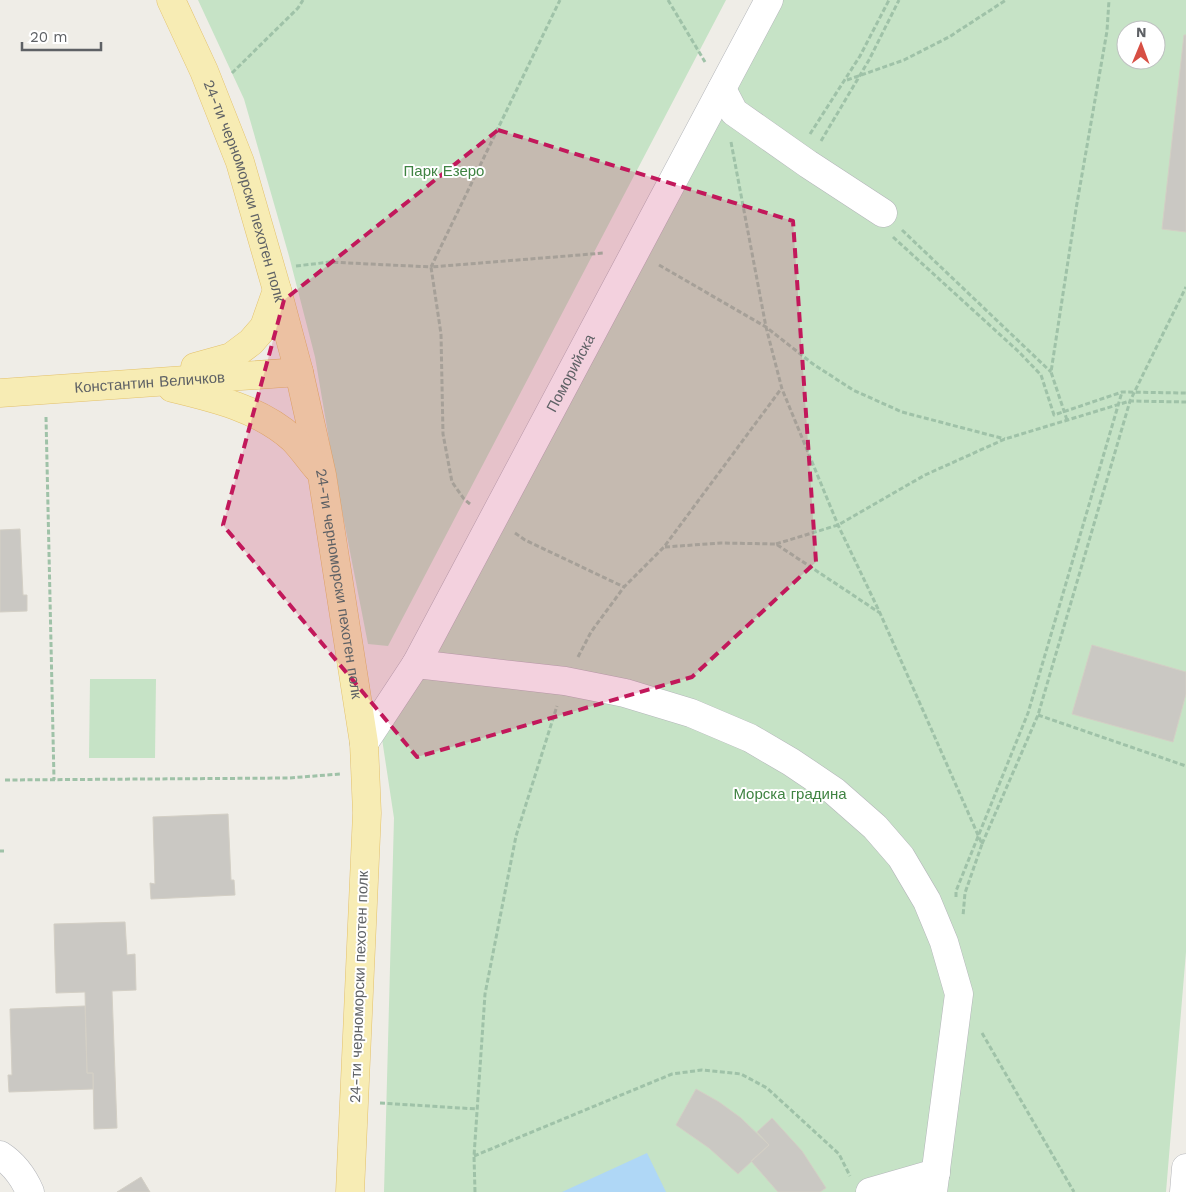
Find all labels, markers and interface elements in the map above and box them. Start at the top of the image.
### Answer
scale bar [22,20,101,52]
north arrow [1116,20,1166,70]
text: N [1136,24,1147,40]
text: 20 m [30,28,68,46]
street label: 24-ти черноморски пехотен полк [199,77,289,304]
park label: Парк Езеро [404,162,484,180]
street label: Поморийска [543,331,599,415]
street label: Константин Величков [74,368,226,397]
street label: 24-ти черноморски пехотен полк [312,467,366,701]
park label: Морска градина [733,785,847,803]
street label: 24-ти черноморски пехотен полк [346,870,372,1104]

